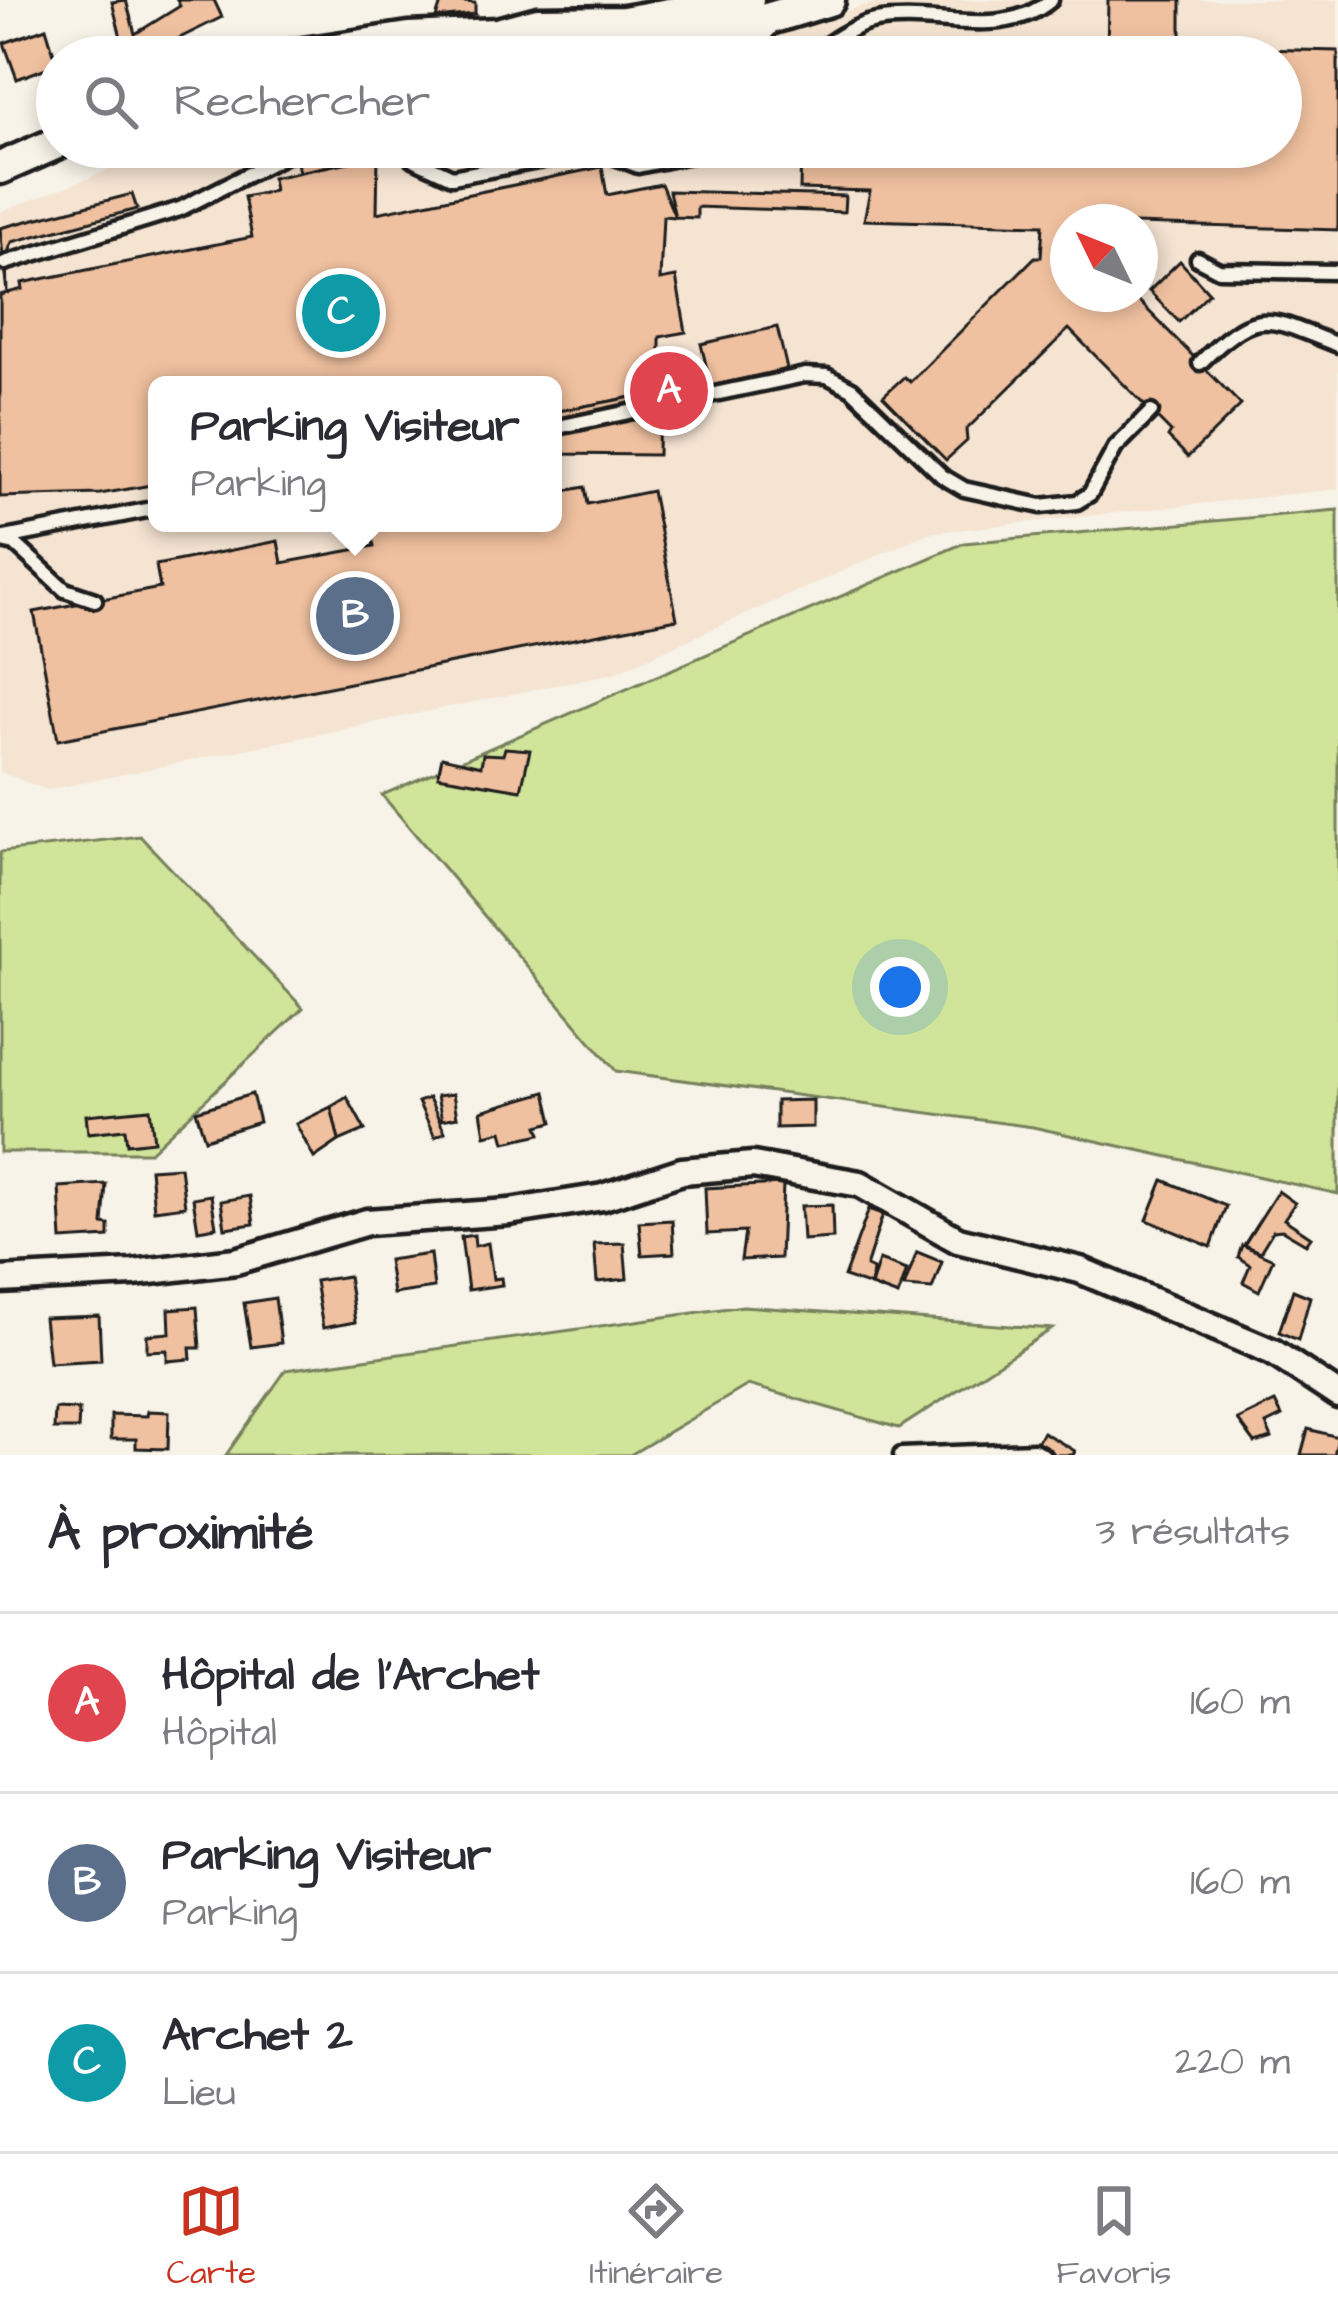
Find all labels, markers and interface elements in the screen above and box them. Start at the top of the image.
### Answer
search box [36,36,1302,168]
icon: search [78,69,144,135]
text: Rechercher [174,71,430,133]
north arrow [1050,204,1158,312]
pin: C [302,268,380,358]
pin: A [630,346,708,436]
popup [148,376,562,532]
text: Parking Visiteur [190,396,520,458]
text: Parking [190,458,326,512]
pin: B [316,571,394,661]
your location [870,957,930,1017]
text: À proximité [48,1498,314,1569]
text: 3 résultats [1095,1506,1290,1560]
text: Hôpital de l'Archet [162,1645,539,1707]
text: A [75,1676,99,1730]
text: 160 m [1190,1676,1290,1730]
text: Hôpital [162,1707,277,1761]
text: Parking Visiteur [162,1825,491,1887]
text: B [73,1856,101,1910]
text: 160 m [1190,1856,1290,1910]
text: Parking [162,1887,298,1941]
text: Archet 2 [162,2005,353,2067]
text: C [73,2036,101,2090]
text: 220 m [1175,2036,1290,2090]
text: Lieu [162,2067,236,2121]
tab: Carte [167,2178,256,2296]
tab: Itinéraire [589,2178,723,2296]
tab: Favoris [1056,2178,1171,2296]

